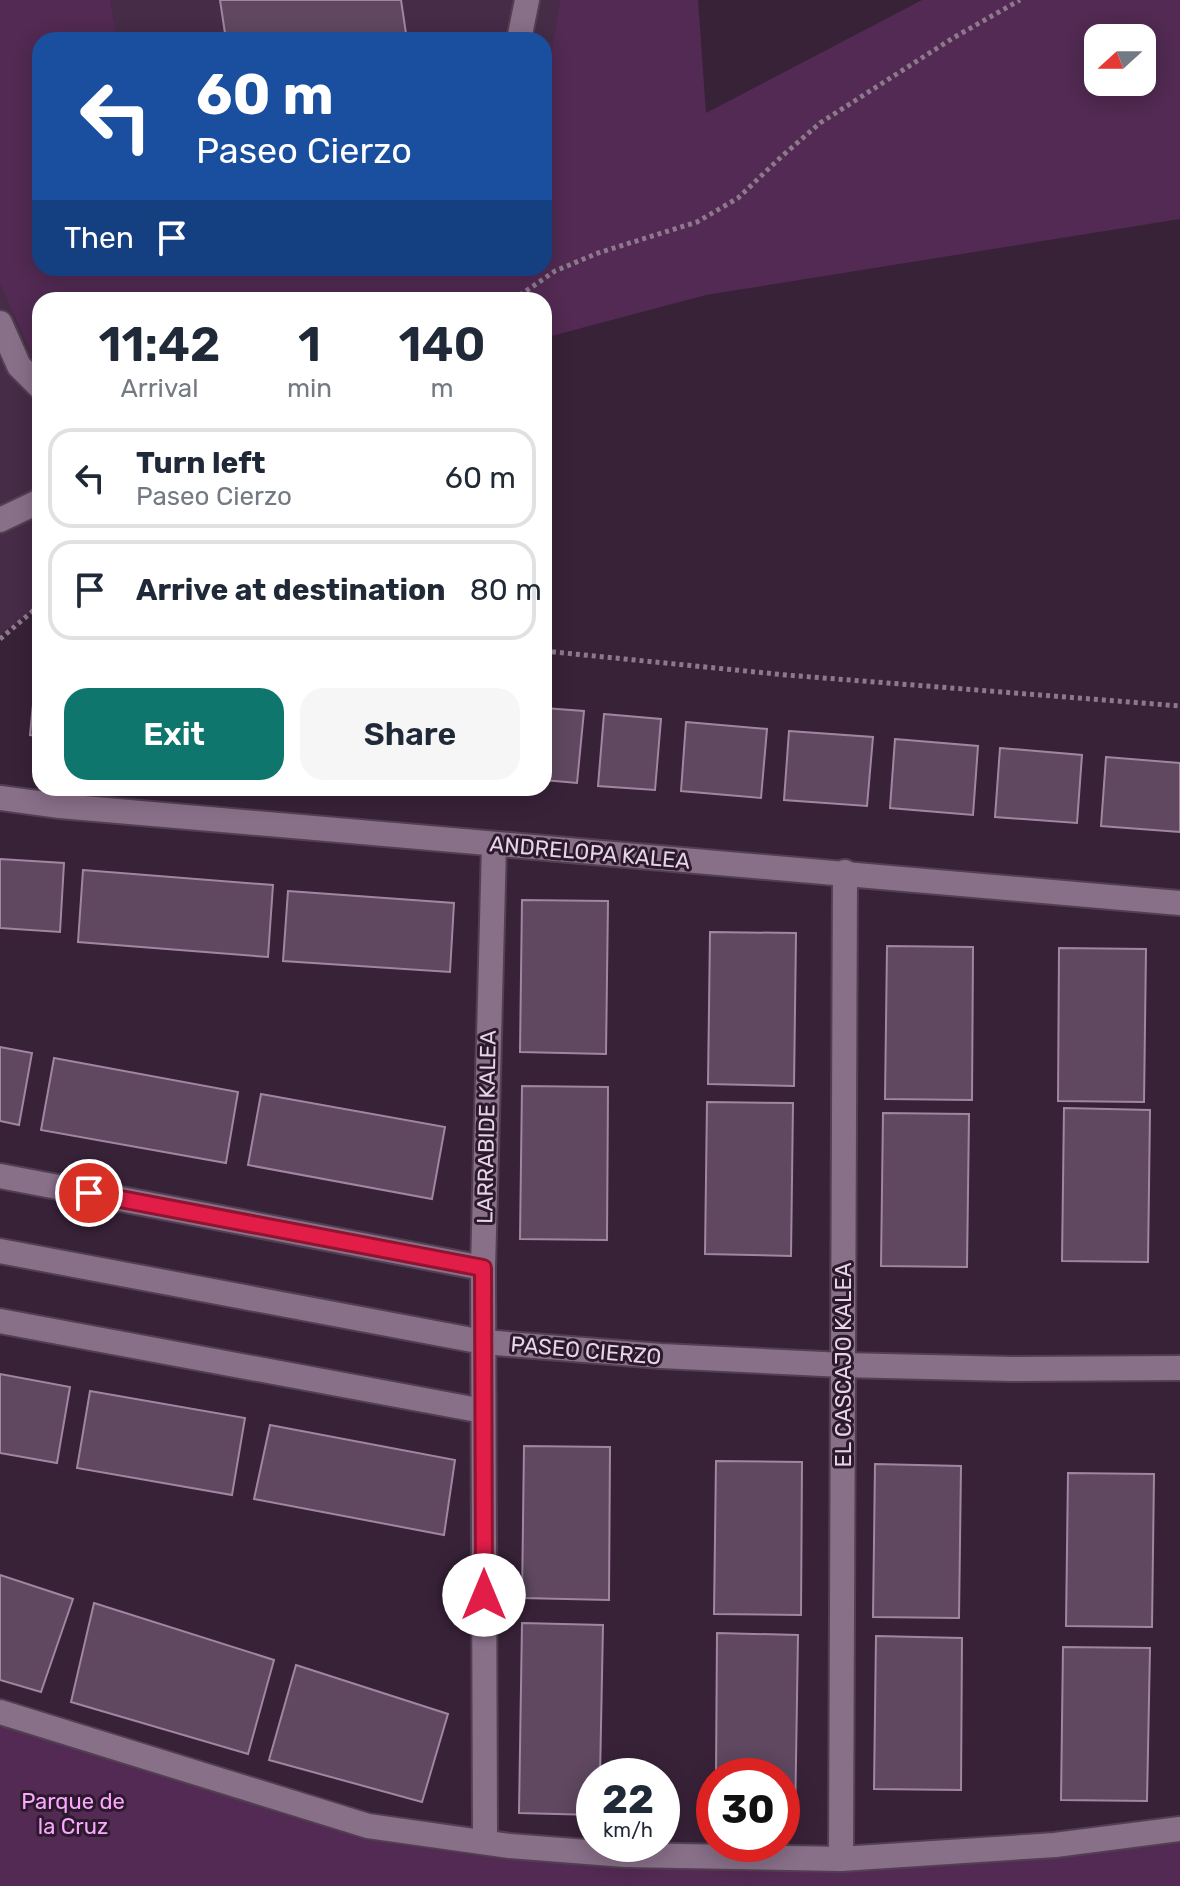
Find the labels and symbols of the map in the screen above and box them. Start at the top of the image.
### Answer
north arrow [1084,24,1156,96]
street label: ANDRELOPA KALEA [489,830,692,875]
street label: LARRABIDE KALEA [471,1030,502,1224]
pin [55,1159,123,1227]
street label: EL CASCAJO KALEA [830,1262,857,1467]
street label: PASEO CIERZO [509,1330,662,1371]
position arrow [442,1553,526,1637]
speed limit sign: 30 [696,1758,800,1862]
park label: Parque de la Cruz [21,1788,125,1840]

